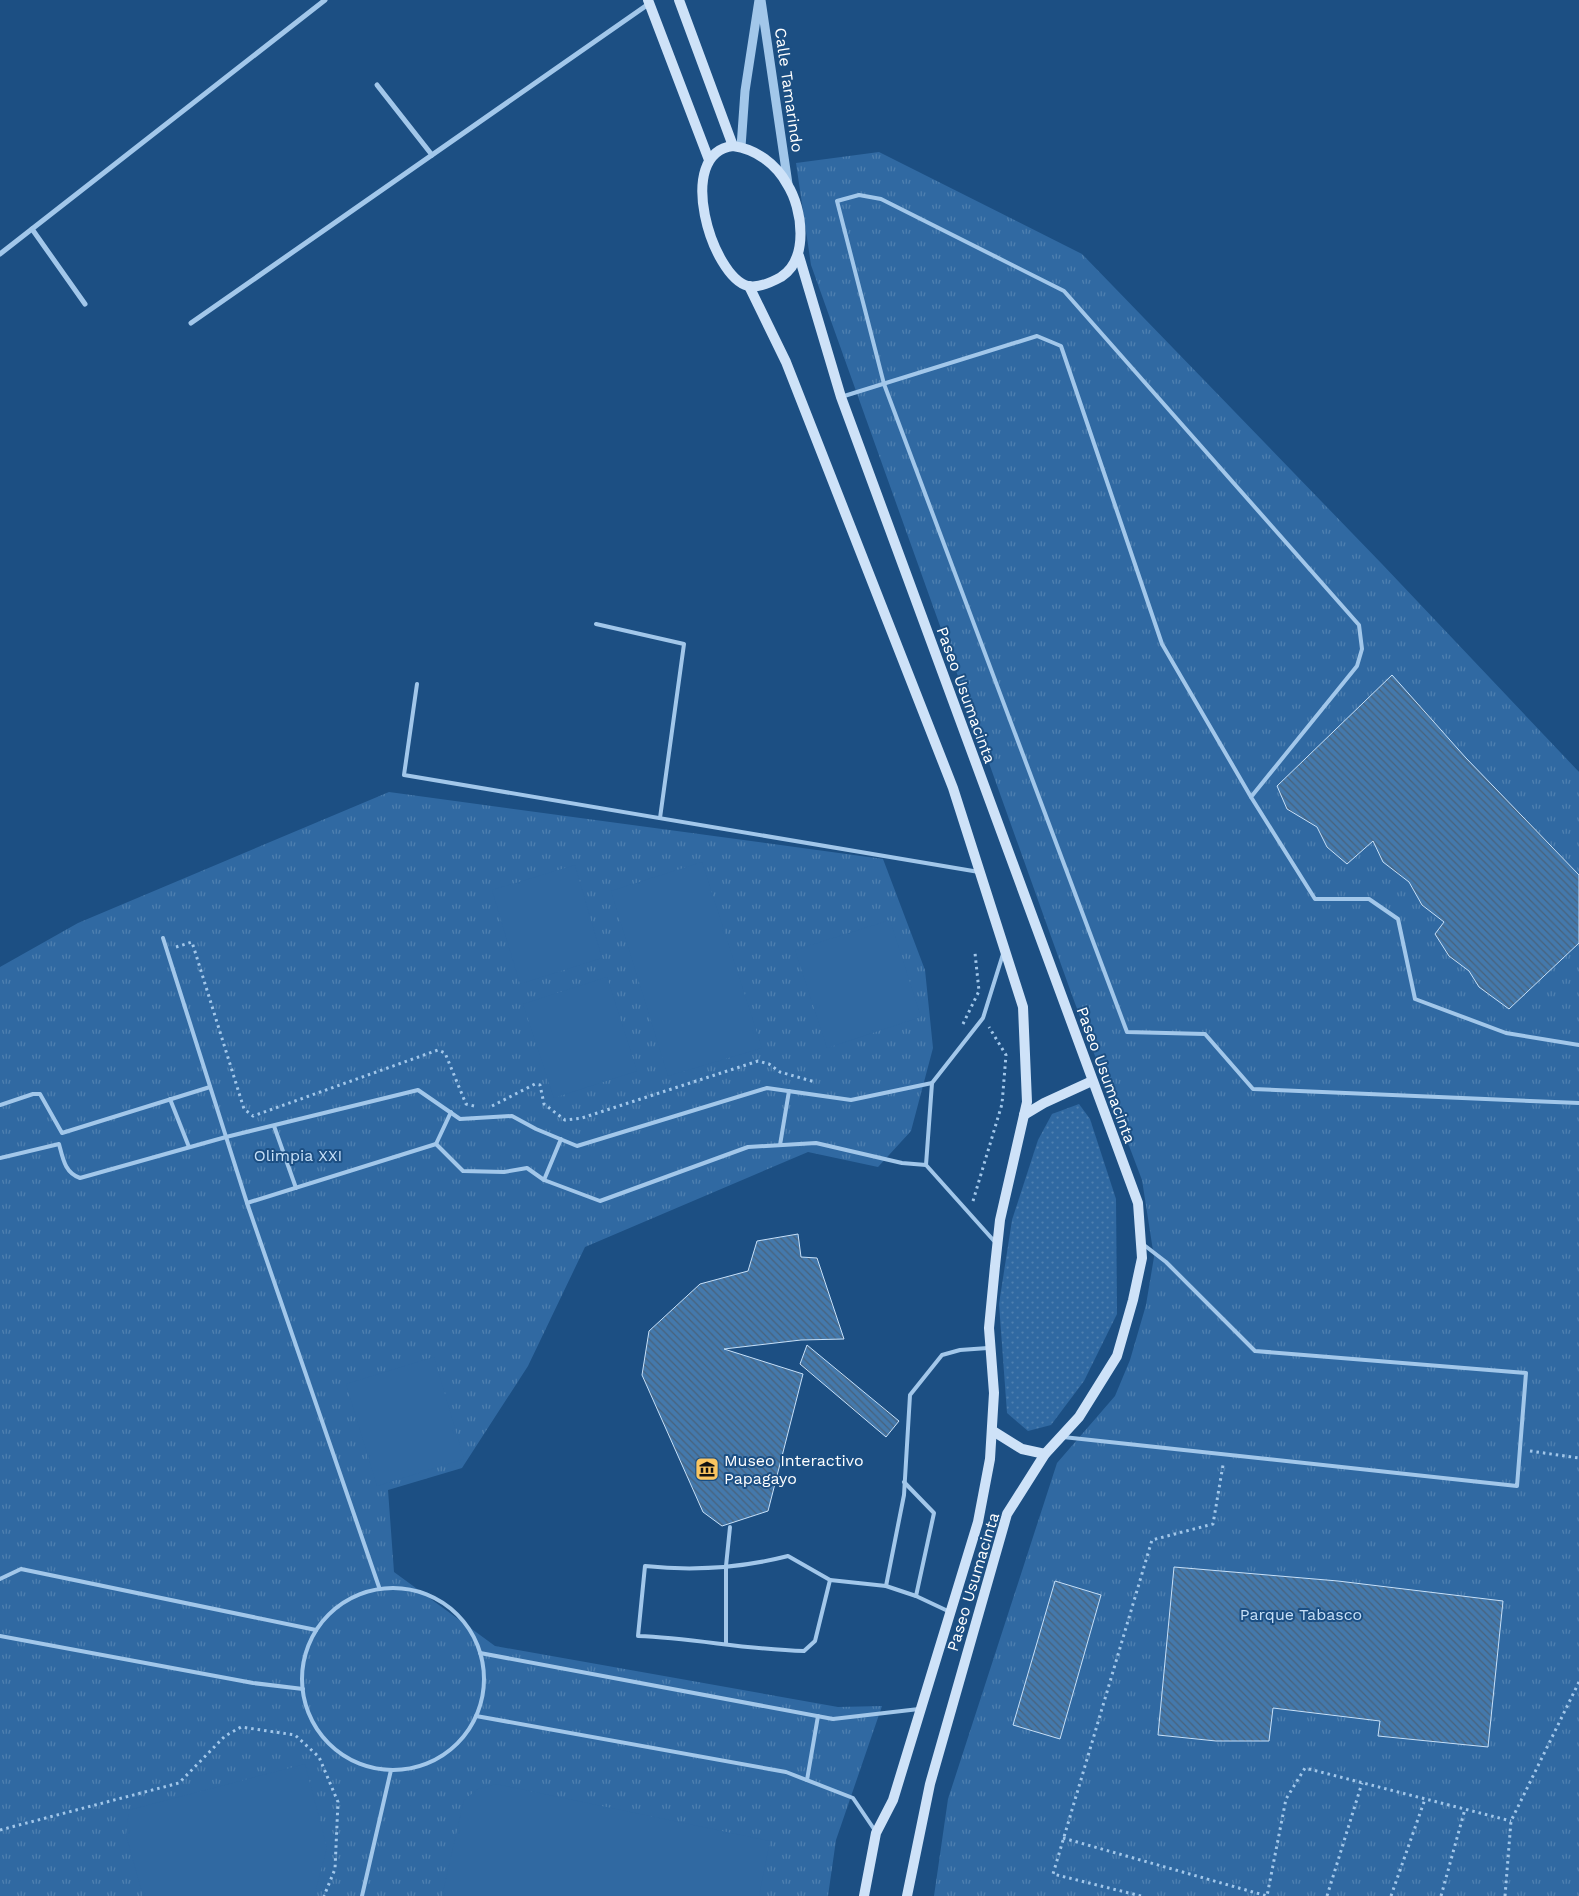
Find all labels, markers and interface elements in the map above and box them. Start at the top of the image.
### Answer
street label: Calle Tamarindo [771,26,807,154]
street label: Paseo Usumacinta [932,624,1000,766]
street label: Paseo Usumacinta [1072,1004,1140,1146]
park label: Olimpia XXI [254,1146,342,1165]
place label: Museo Interactivo Papagayo [724,1451,864,1488]
museum icon: Museo Interactivo Papagayo [694,1456,720,1482]
street label: Paseo Usumacinta [943,1510,1003,1654]
park label: Parque Tabasco [1240,1605,1362,1624]

